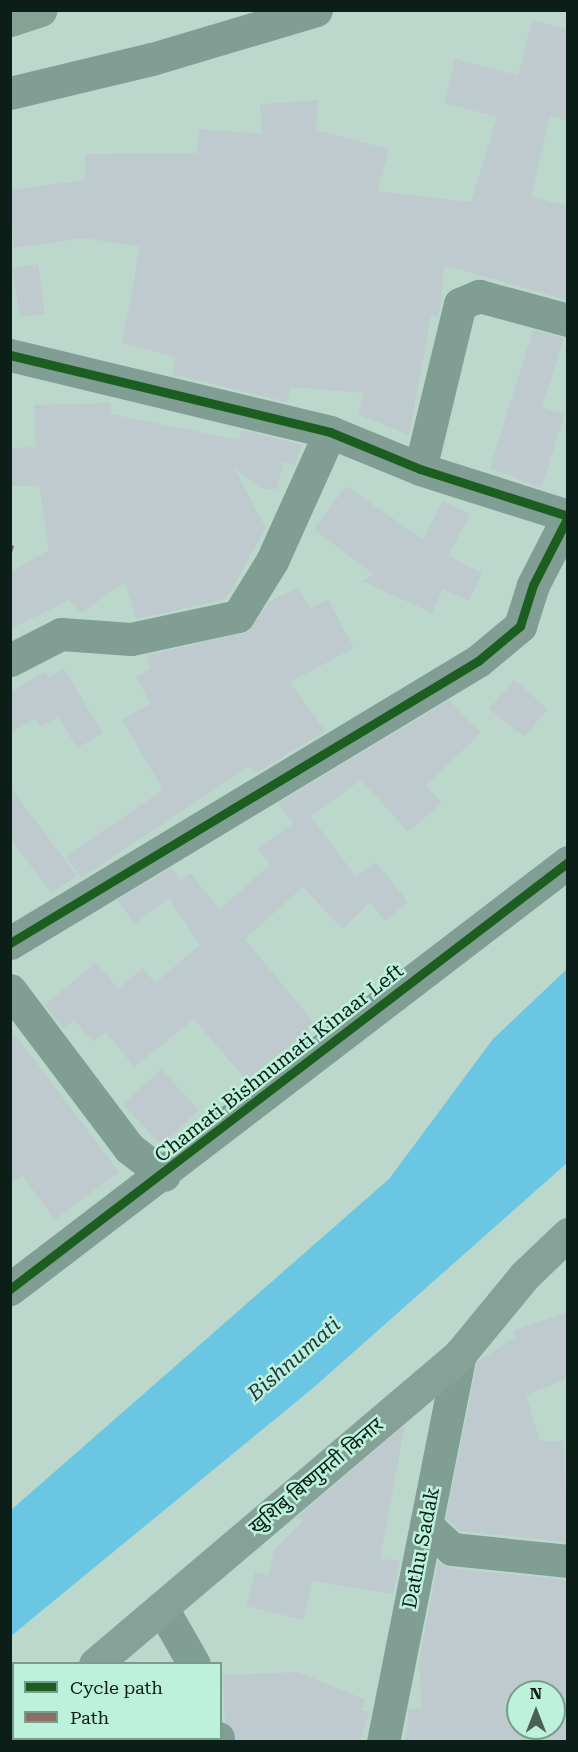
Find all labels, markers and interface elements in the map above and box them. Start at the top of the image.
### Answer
street label: Chamati Bishnumati Kinaar Left [150,958,408,1168]
water label: Bishnumati [242,1312,346,1406]
street label: खुशिबु बिष्णुमती किनार [244,1413,388,1539]
street label: Dathu Sadak [397,1485,445,1611]
legend [12,1662,222,1740]
text: Cycle path [70,1677,163,1698]
north arrow [506,1680,566,1740]
text: N [530,1684,542,1703]
text: Path [70,1707,109,1728]

